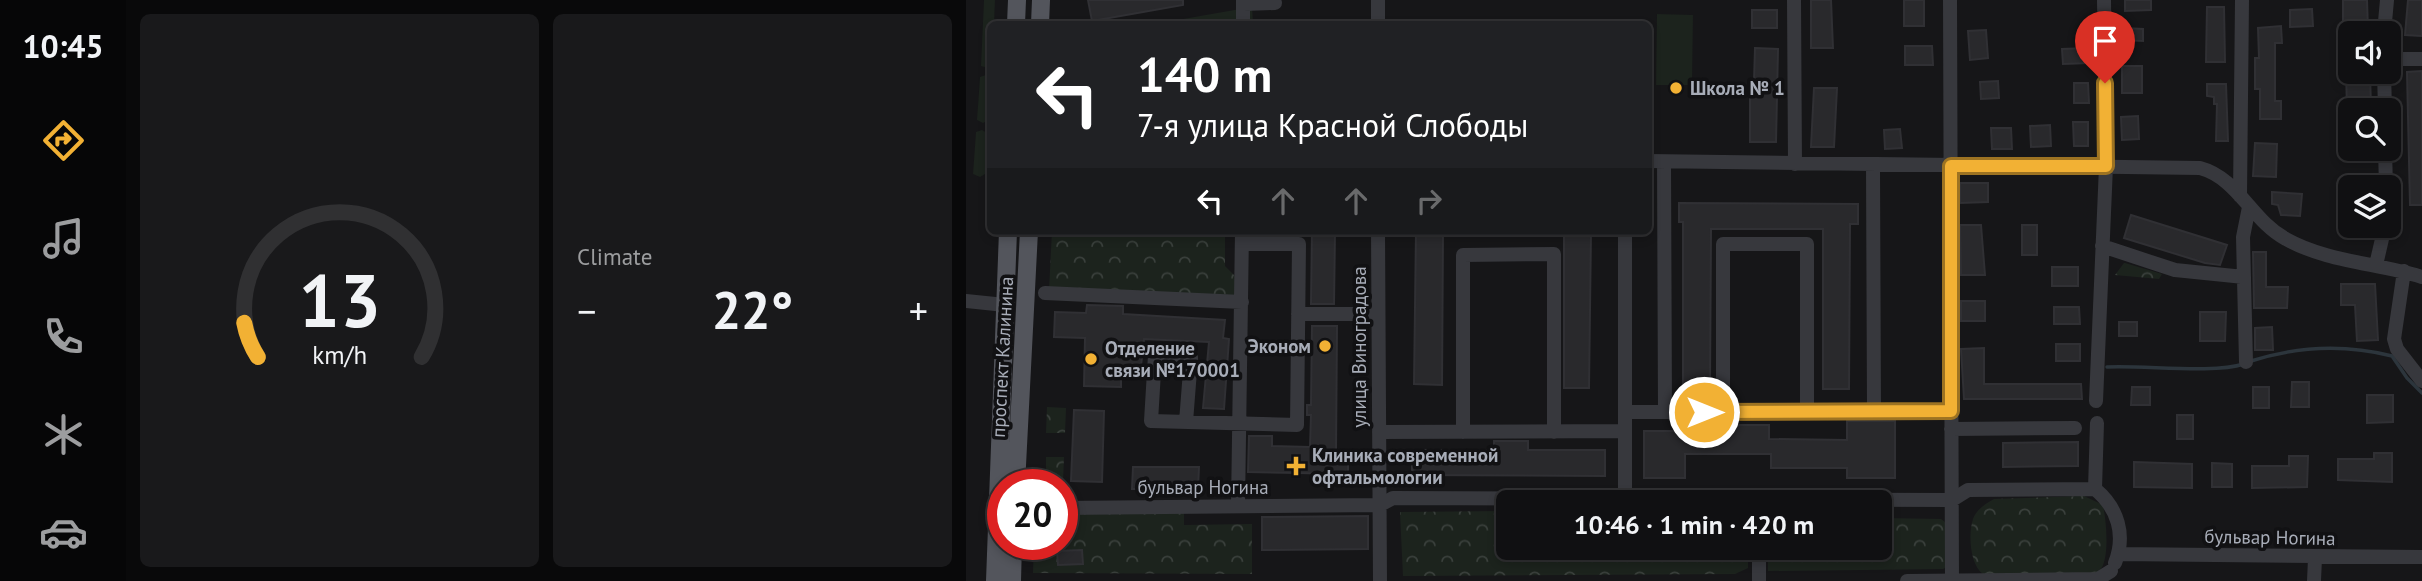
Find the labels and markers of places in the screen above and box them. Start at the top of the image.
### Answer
pin [2075,11,2135,83]
place label: Школа № 1 [1690,76,1785,100]
marker: Школа № 1 [1668,80,1684,96]
place label: Эконом [1248,334,1311,358]
place label: Отделение связи №170001 [1105,336,1240,382]
marker: Эконом [1317,338,1333,354]
marker: Отделение связи №170001 [1083,351,1099,367]
place label: Клиника современной офтальмологии [1312,443,1498,489]
marker: Клиника современной офтальмологии [1286,456,1306,476]

